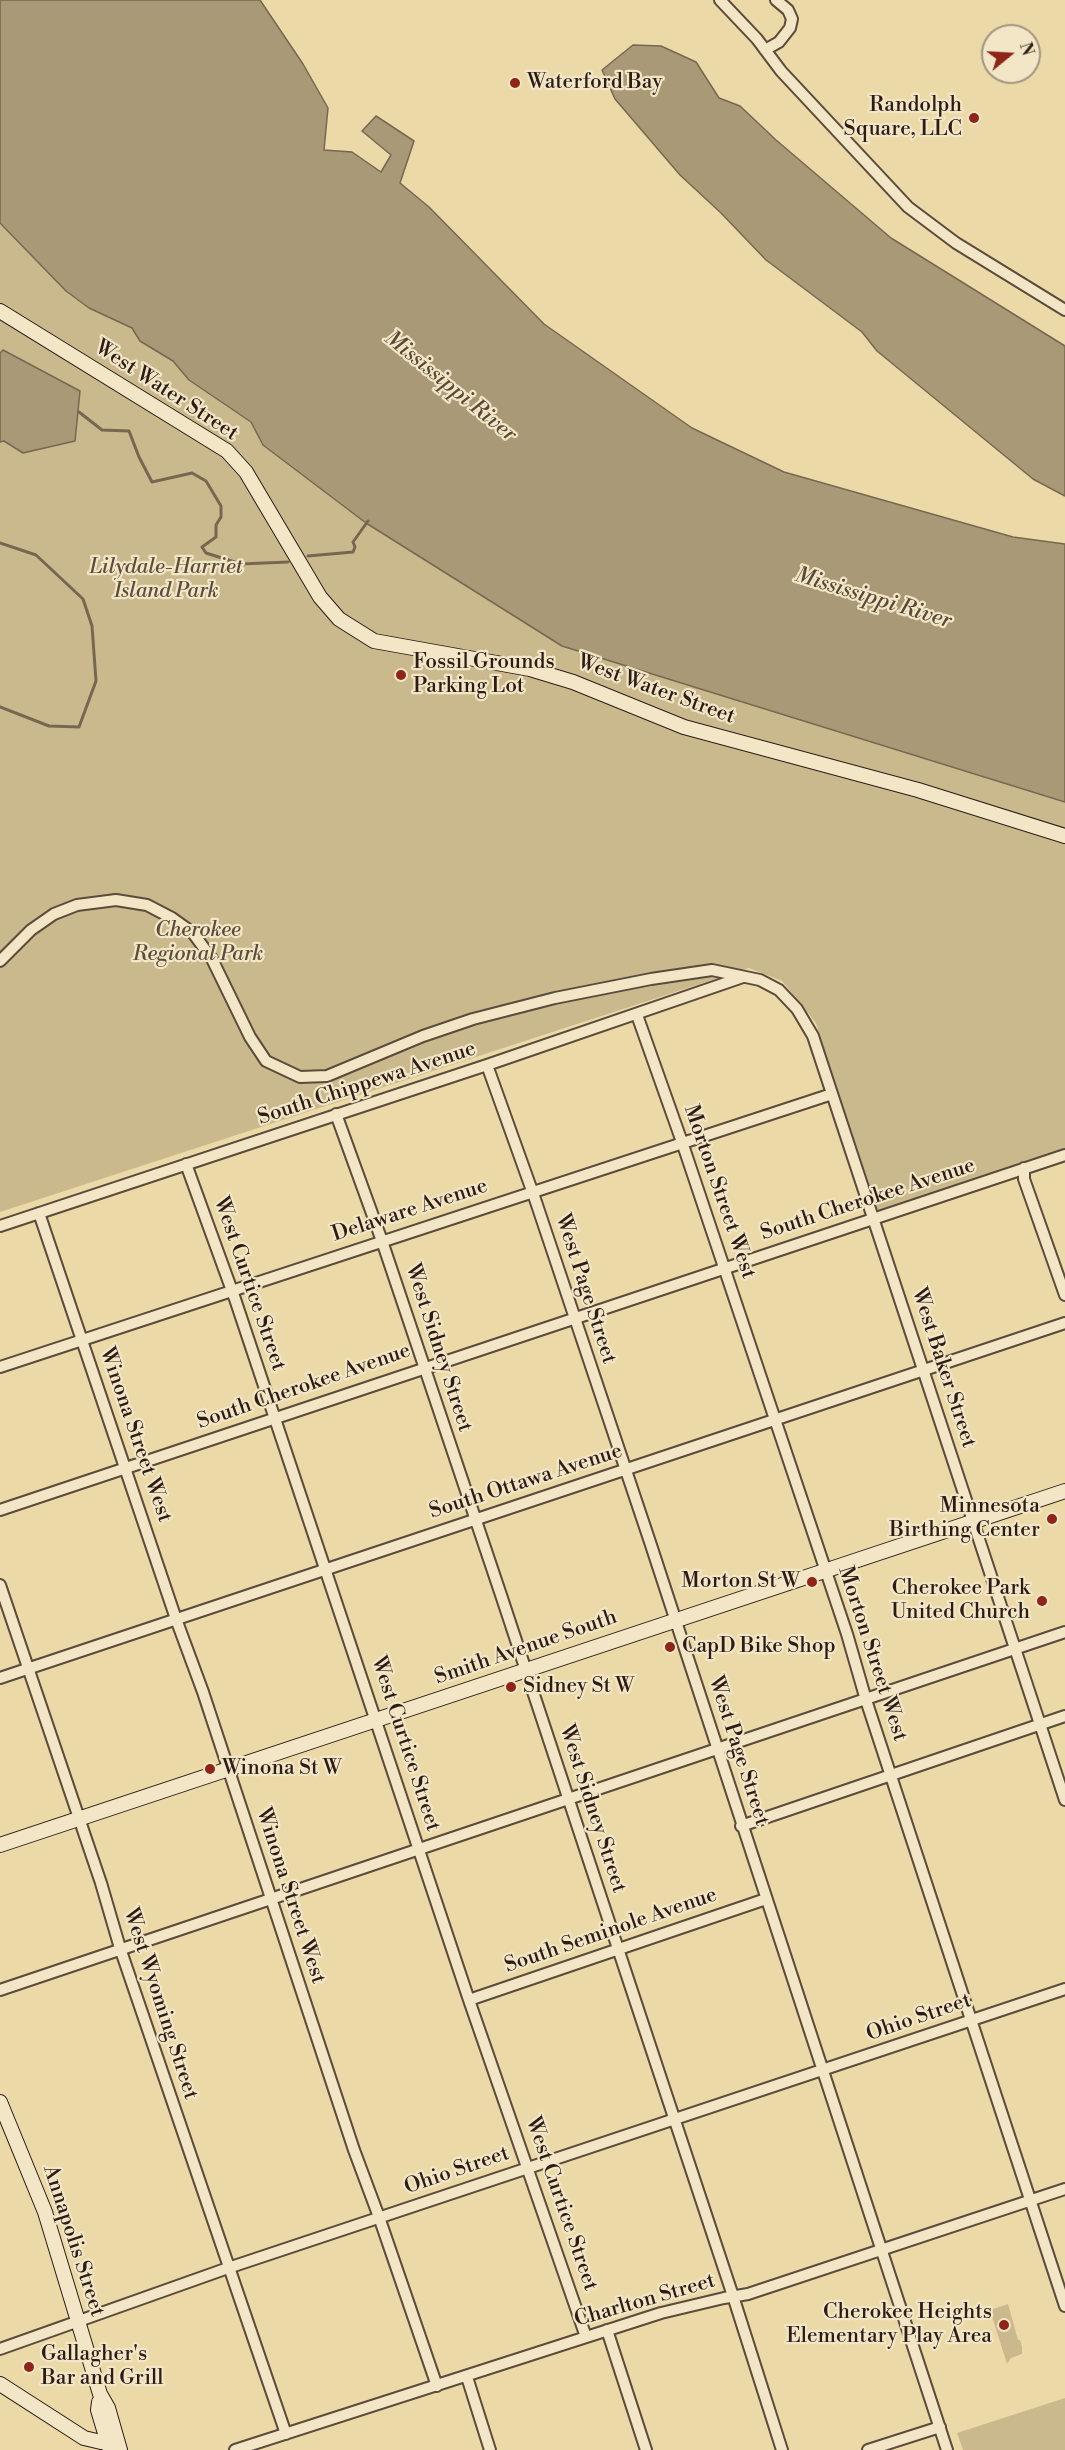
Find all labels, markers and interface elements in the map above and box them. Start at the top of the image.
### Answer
north arrow [981,24,1041,84]
text: N [1015,40,1038,58]
place label: Waterford Bay [527,70,662,96]
marker: Waterford Bay [508,76,522,90]
place label: Randolph Square, LLC [844,93,962,143]
marker: Randolph Square, LLC [967,111,981,125]
water label: Mississippi River [379,326,521,448]
street label: West Water Street [89,335,243,447]
park label: Lilydale-Harriet Island Park [89,555,243,605]
water label: Mississippi River [791,563,955,635]
place label: Fossil Grounds Parking Lot [413,650,555,700]
street label: West Water Street [574,650,738,730]
marker: Fossil Grounds Parking Lot [394,668,408,682]
park label: Cherokee Regional Park [133,918,263,968]
street label: South Chippewa Avenue [255,1037,479,1131]
street label: Morton Street West [677,1102,761,1282]
street label: South Cherokee Avenue [758,1153,978,1247]
street label: Delaware Avenue [329,1174,491,1248]
street label: West Curtice Street [207,1194,291,1374]
street label: West Page Street [549,1211,621,1367]
street label: West Sidney Street [399,1261,477,1435]
street label: West Baker Street [905,1285,981,1451]
street label: South Cherokee Avenue [194,1339,414,1435]
street label: Winona Street West [93,1344,177,1526]
street label: South Ottawa Avenue [426,1439,626,1525]
place label: Minnesota Birthing Center [889,1494,1040,1544]
marker: Minnesota Birthing Center [1045,1512,1059,1526]
street label: Morton Street West [832,1563,912,1745]
place label: Morton St W [681,1569,800,1595]
marker: Morton St W [805,1575,819,1589]
place label: Cherokee Park United Church [891,1576,1030,1626]
marker: Cherokee Park United Church [1035,1594,1049,1608]
street label: Smith Avenue South [431,1605,621,1691]
place label: CapD Bike Shop [682,1634,836,1660]
marker: CapD Bike Shop [663,1640,677,1654]
street label: West Curtice Street [365,1653,445,1835]
street label: West Page Street [702,1673,774,1829]
place label: Sidney St W [523,1674,634,1700]
marker: Sidney St W [504,1680,518,1694]
street label: West Sidney Street [553,1722,631,1896]
place label: Winona St W [222,1756,342,1782]
marker: Winona St W [203,1762,217,1776]
street label: Winona Street West [250,1805,330,1987]
street label: South Seminole Avenue [501,1883,721,1979]
street label: West Wyoming Street [117,1905,203,2103]
street label: Ohio Street [863,1988,975,2048]
street label: West Curtice Street [519,2114,603,2294]
street label: Ohio Street [401,2141,513,2201]
street label: Annapolis Street [37,2162,109,2320]
street label: Charlton Street [572,2269,718,2333]
place label: Cherokee Heights Elementary Play Area [786,2300,992,2350]
marker: Cherokee Heights Elementary Play Area [997,2318,1011,2332]
place label: Gallagher's Bar and Grill [41,2342,164,2392]
marker: Gallagher's Bar and Grill [22,2360,36,2374]

